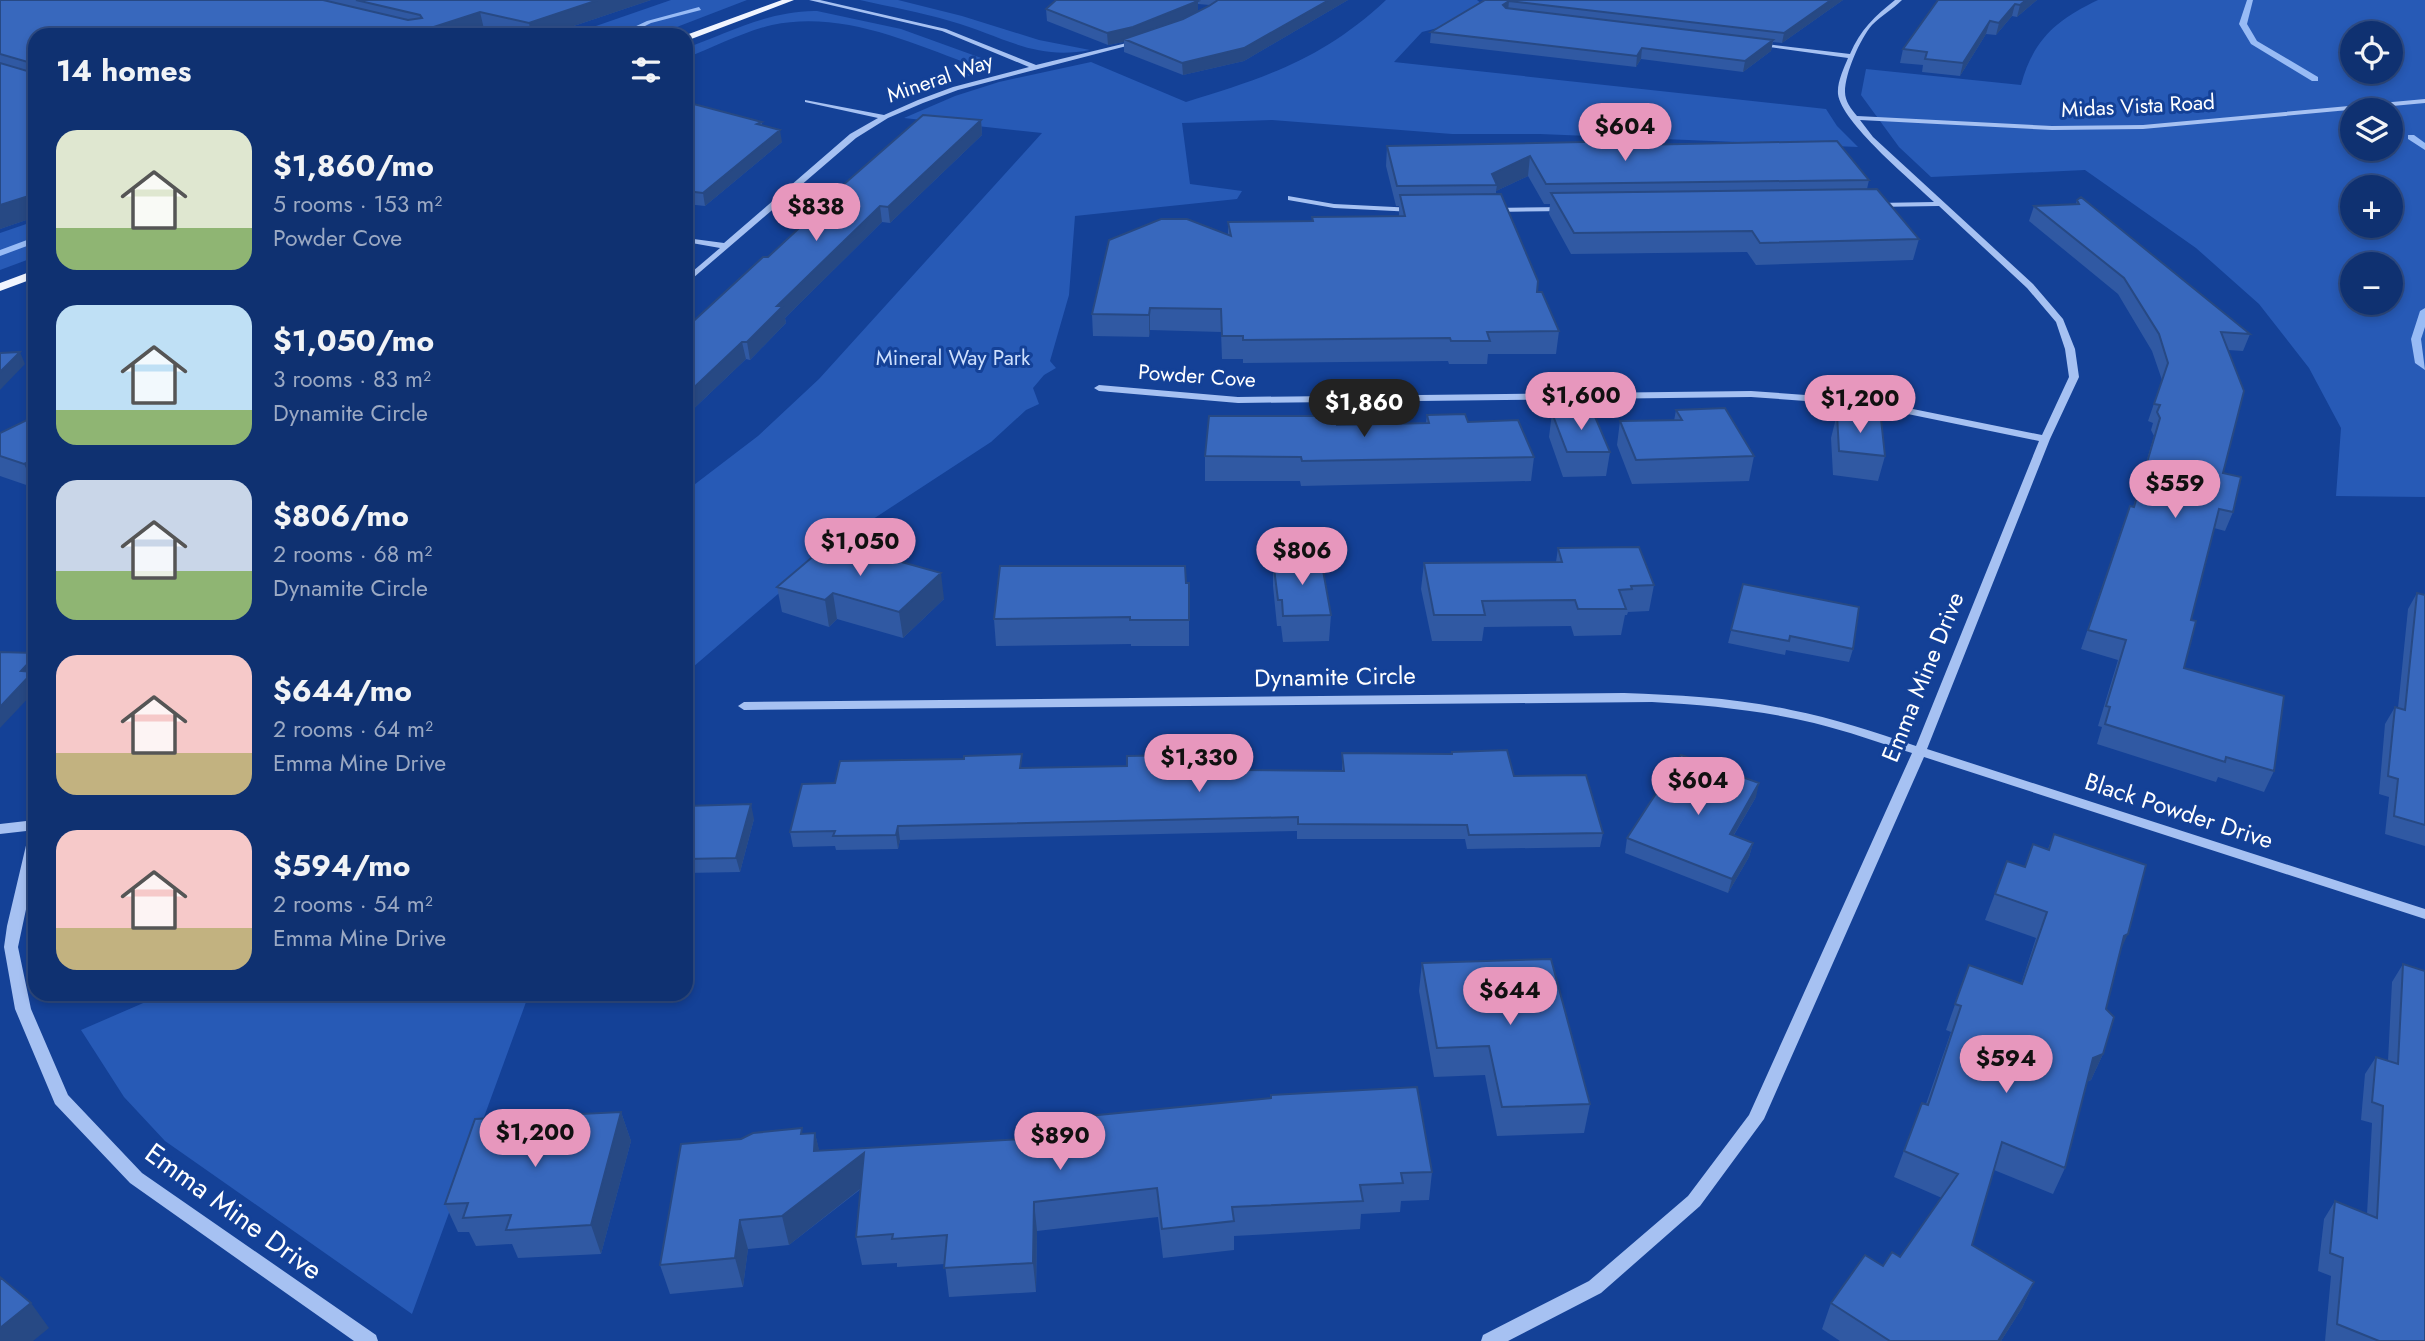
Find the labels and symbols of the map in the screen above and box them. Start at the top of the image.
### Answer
street label: Mineral Way [883,46,998,110]
street label: Midas Vista Road [2060,87,2216,125]
pin: $604 [1584,104,1666,163]
pin: $838 [775,184,857,243]
park label: Mineral Way Park [876,343,1031,373]
street label: Powder Cove [1137,357,1257,395]
pin: $1,600 [1524,372,1638,432]
pin: $1,200 [1803,376,1917,435]
pin: $1,860 [1307,380,1421,439]
pin: $559 [2134,461,2216,520]
pin: $1,050 [803,518,917,578]
pin: $806 [1261,528,1343,587]
street label: Emma Mine Drive [1872,587,1973,767]
street label: Dynamite Circle [1254,658,1416,695]
pin: $1,330 [1142,734,1256,794]
pin: $604 [1657,758,1739,817]
street label: Black Powder Drive [2081,764,2278,857]
pin: $644 [1469,968,1551,1027]
pin: $594 [1965,1036,2047,1095]
pin: $1,200 [478,1110,592,1169]
pin: $890 [1019,1112,1101,1172]
street label: Emma Mine Drive [136,1133,331,1290]

